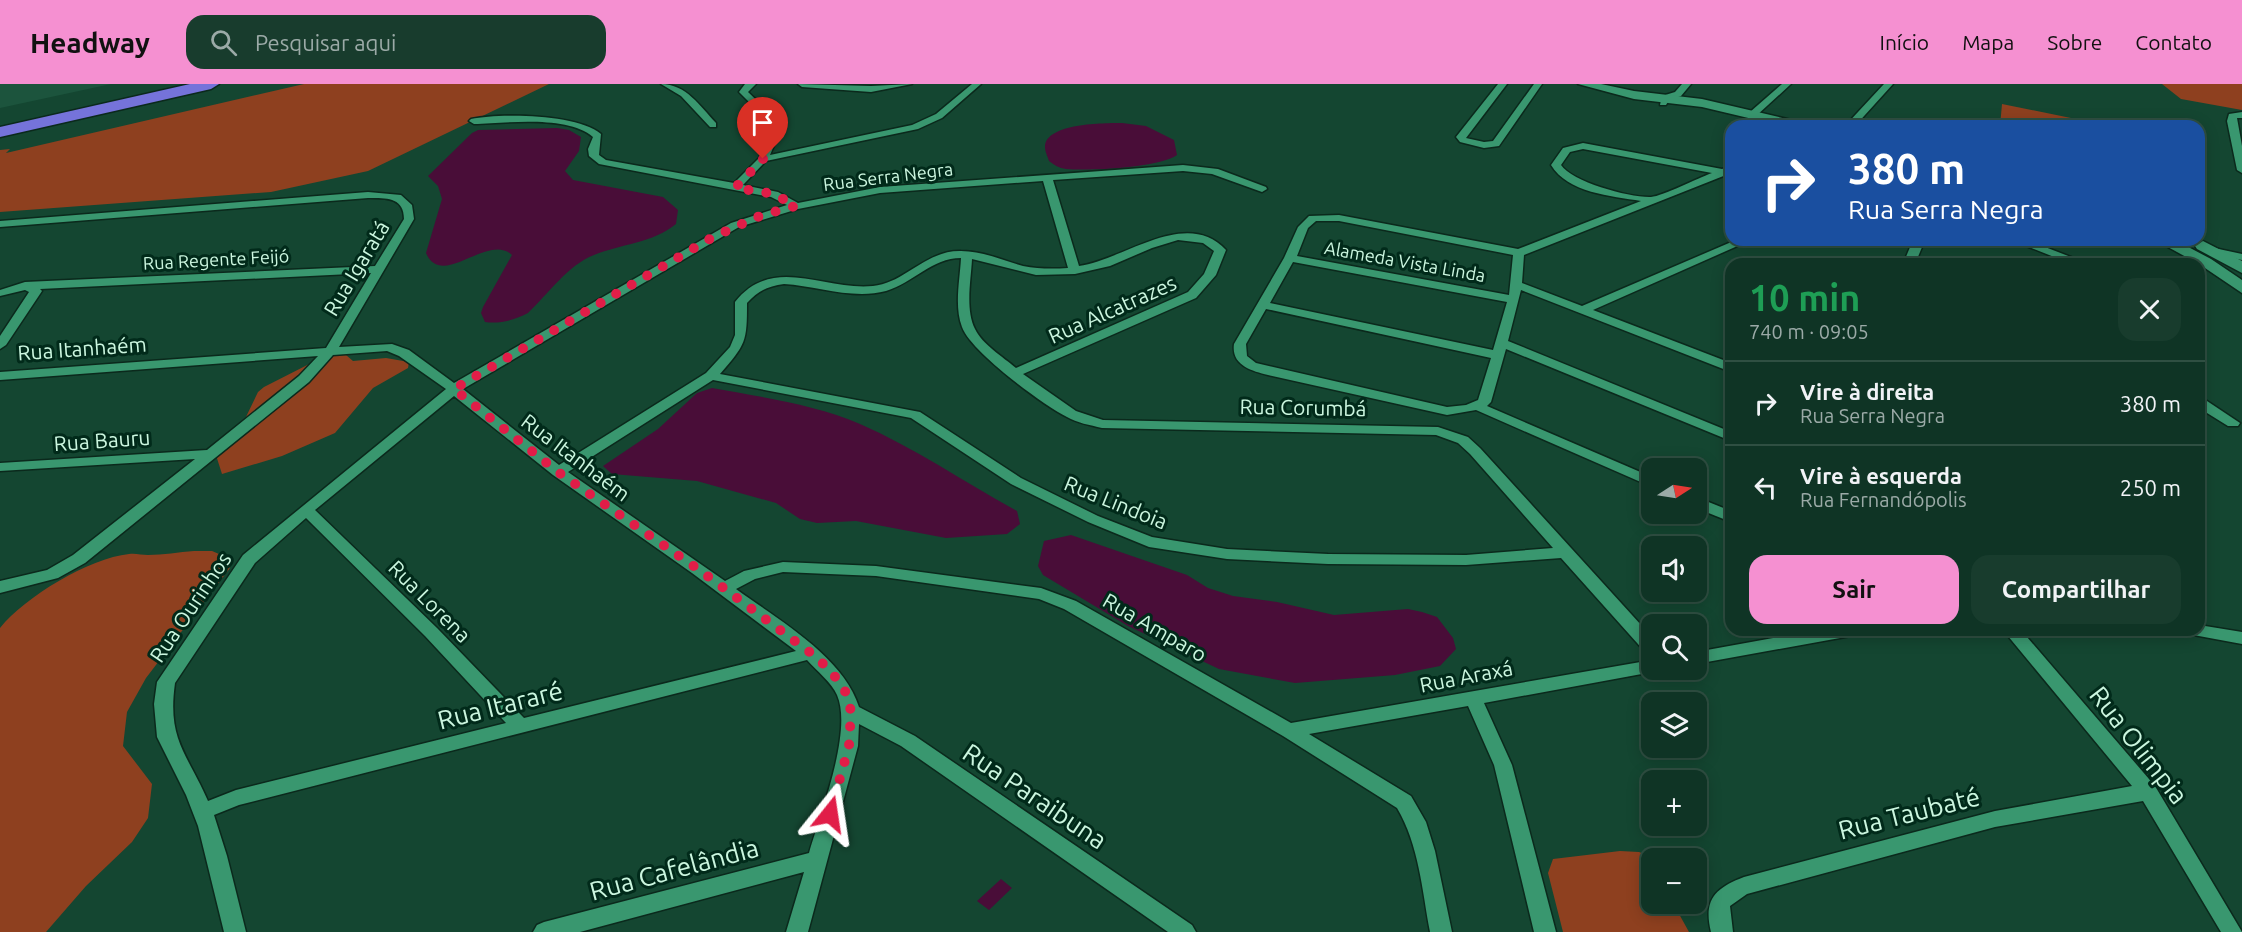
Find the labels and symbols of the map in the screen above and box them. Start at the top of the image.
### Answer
pin [737,97,788,159]
street label: Rua Serra Negra [822,158,954,194]
street label: Rua Igaratá [318,216,394,320]
street label: Alameda Vista Linda [1323,237,1487,285]
street label: Rua Regente Feijó [142,245,290,273]
street label: Rua Alcatrazes [1044,270,1180,348]
street label: Rua Itanhaém [17,332,147,364]
street label: Rua Corumbá [1239,394,1367,420]
street label: Rua Itanhaém [517,408,635,506]
street label: Rua Bauru [53,425,151,455]
north arrow [1641,458,1707,524]
street label: Rua Lindoia [1061,470,1171,534]
street label: Rua Ourinhos [144,547,236,667]
street label: Rua Lorena [384,555,476,647]
street label: Rua Amparo [1099,588,1211,666]
street label: Rua Araxá [1417,655,1515,697]
street label: Rua Itararé [434,675,566,735]
street label: Rua Olimpia [2084,681,2194,809]
street label: Rua Paraibuna [958,737,1112,855]
street label: Rua Taubaté [1835,781,1983,845]
position arrow [798,782,862,846]
street label: Rua Cafelândia [586,832,762,906]

